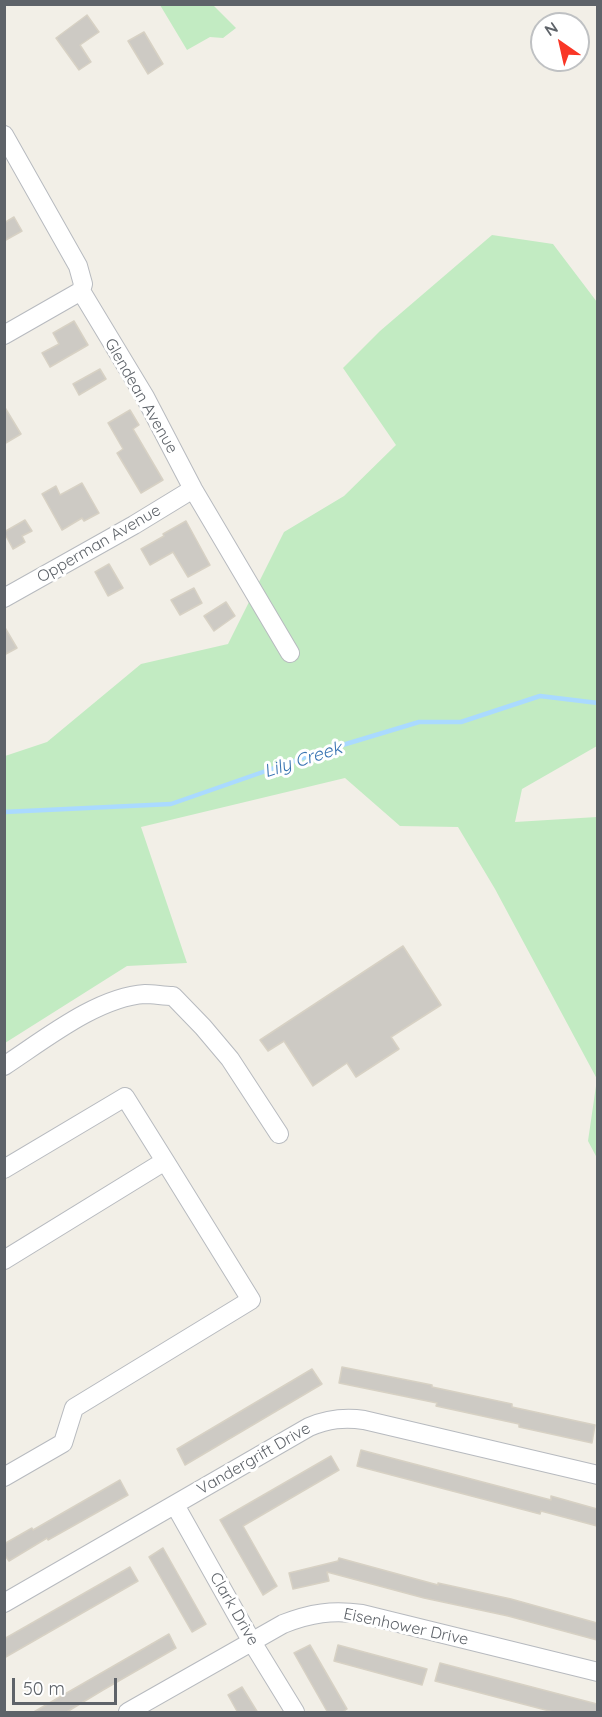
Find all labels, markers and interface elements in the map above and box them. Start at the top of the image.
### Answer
north arrow [530,12,590,72]
text: N [541,17,562,40]
street label: Glendean Avenue [100,335,182,457]
street label: Opperman Avenue [34,501,164,587]
water label: Lily Creek [261,737,345,783]
street label: Vandergrift Drive [194,1419,314,1499]
street label: Clark Drive [205,1569,263,1649]
street label: Eisenhower Drive [342,1604,470,1650]
scale bar [15,1666,120,1704]
text: 50 m [23,1677,65,1700]

